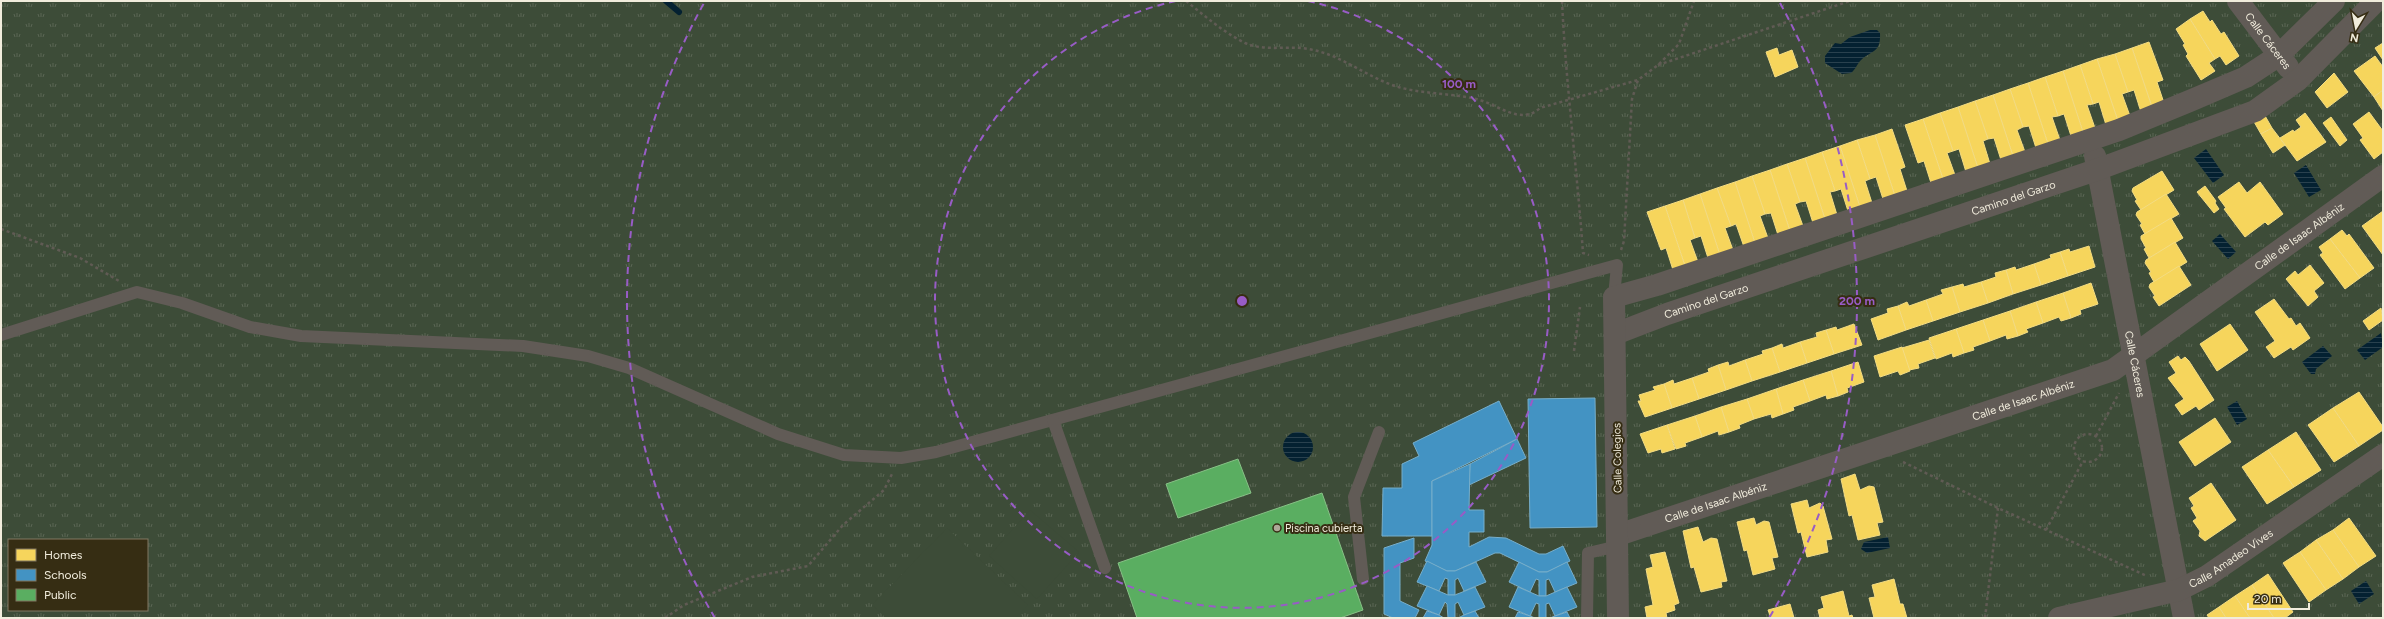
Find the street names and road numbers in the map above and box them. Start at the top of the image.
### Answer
street label: Calle Cáceres [2242,10,2293,72]
street label: Camino del Garzo [1970,178,2057,218]
street label: Calle de Isaac Albéniz [2252,200,2347,273]
street label: Camino del Garzo [1663,281,1750,321]
street label: Calle Cáceres [2122,330,2147,399]
street label: Calle de Isaac Albéniz [1971,377,2076,424]
street label: Calle Colegios [1610,423,1625,493]
street label: Calle de Isaac Albéniz [1663,480,1769,526]
street label: Calle Amadeo Vives [2187,527,2276,591]

